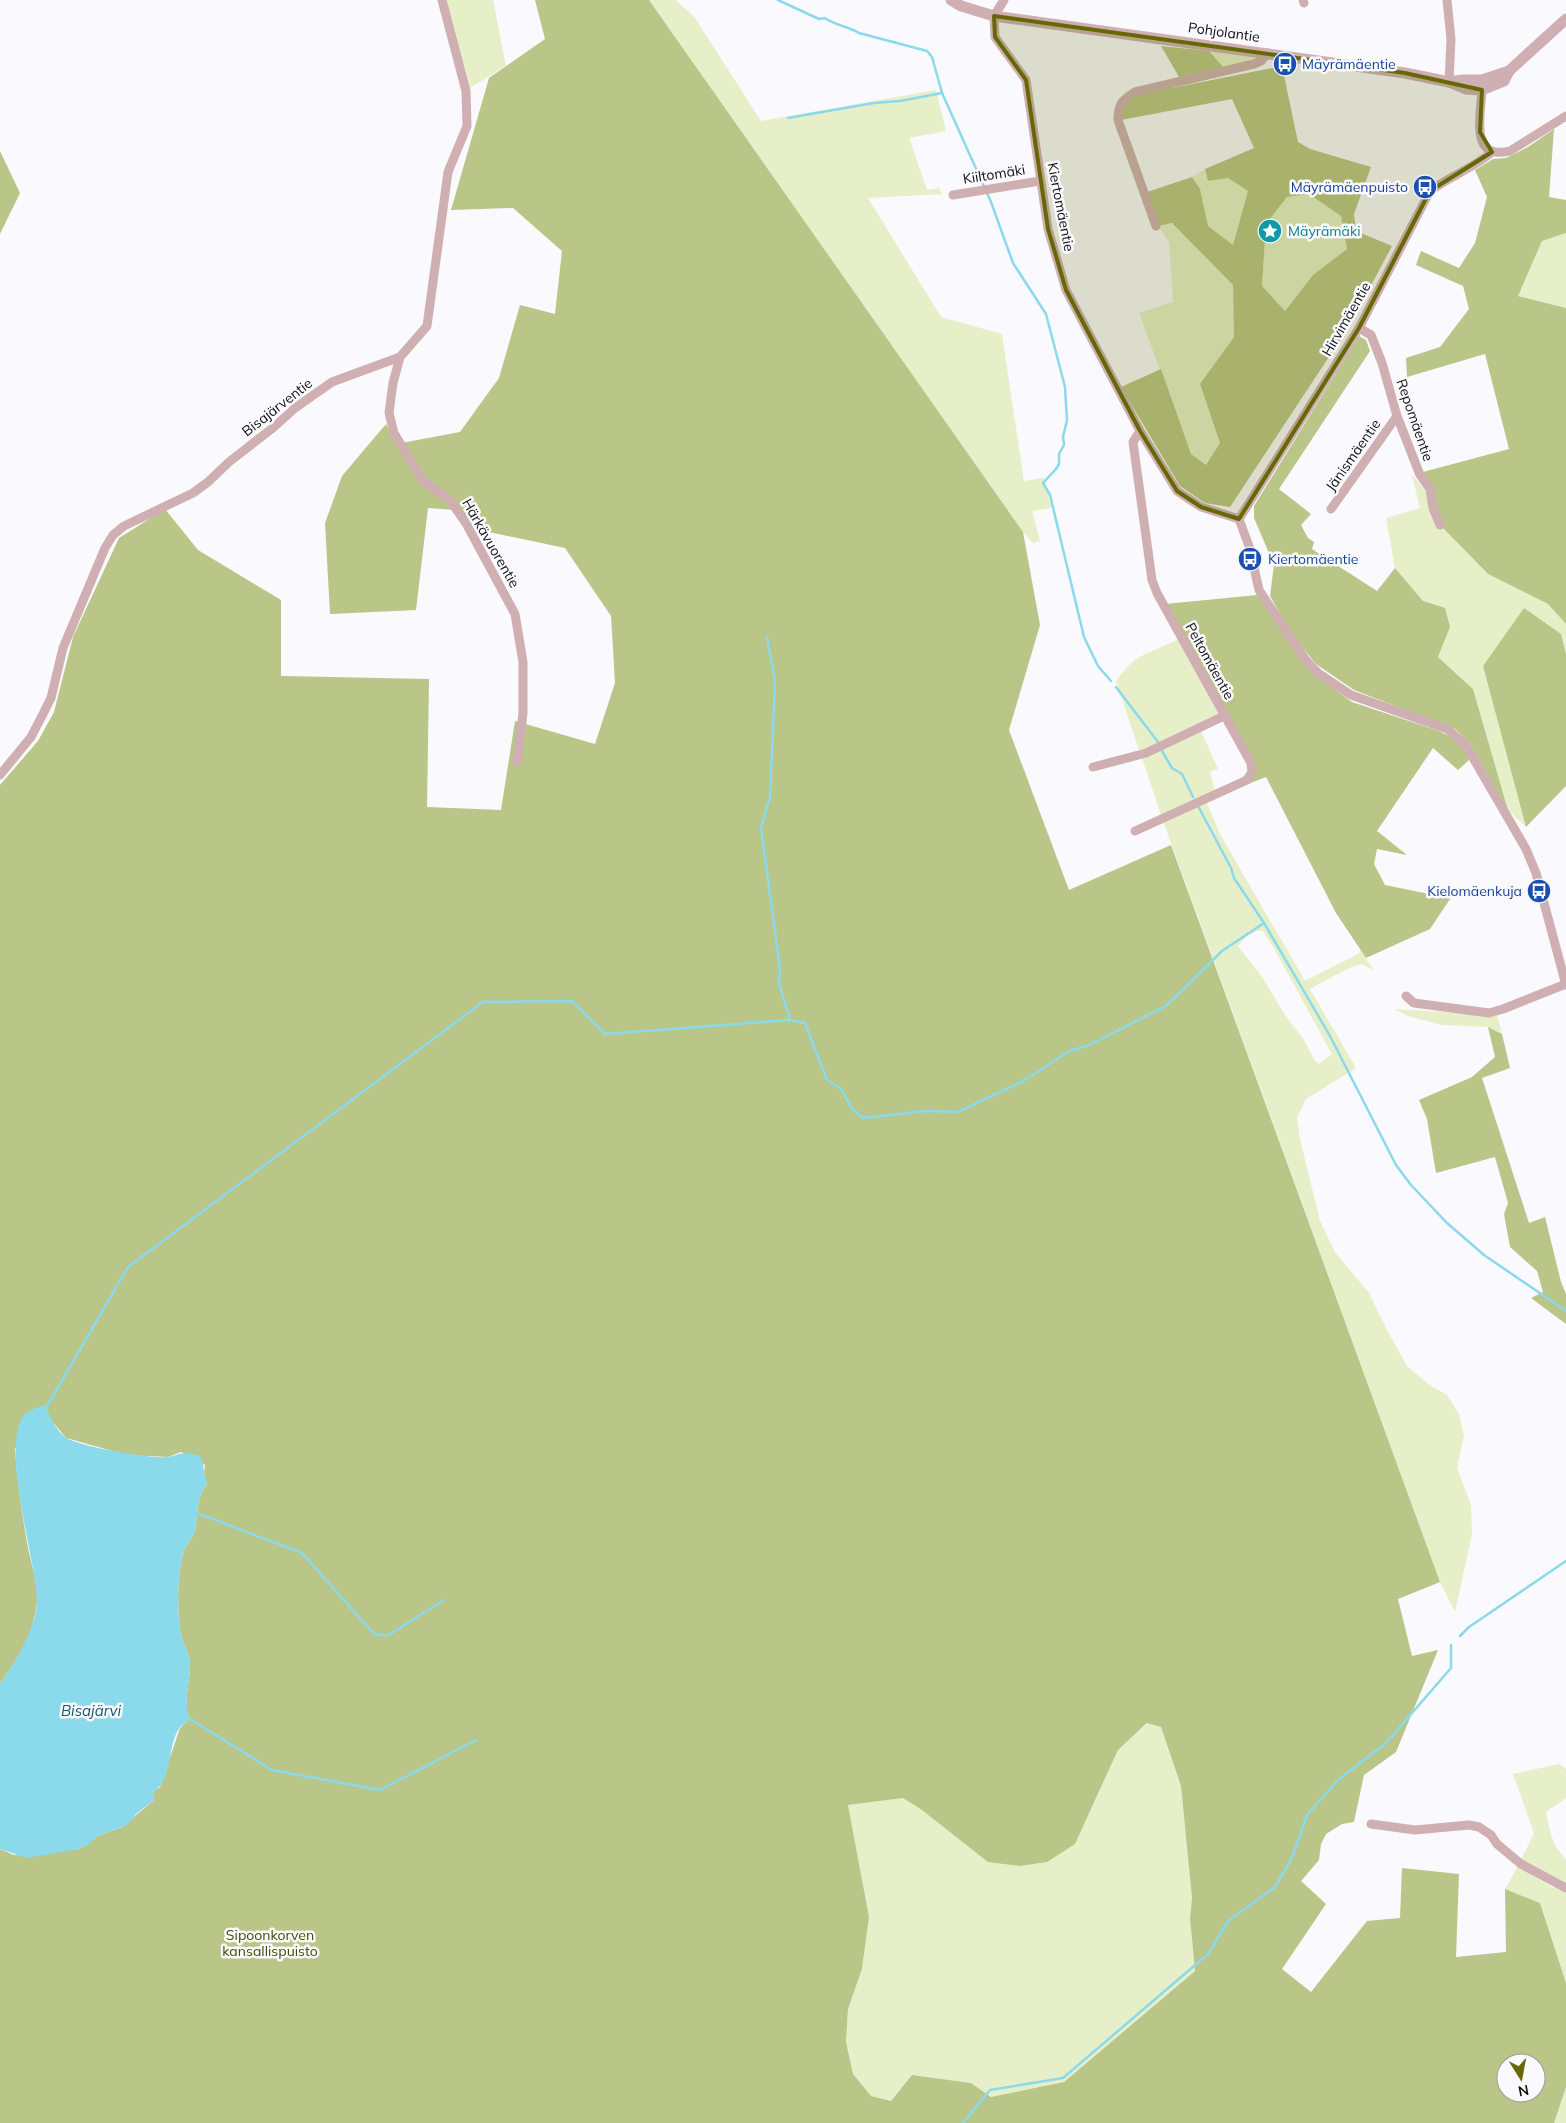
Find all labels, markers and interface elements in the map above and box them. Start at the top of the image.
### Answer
street label: Pohjolantie [1187,18,1261,46]
bus stop icon: Mäyrämäentie [1272,51,1298,77]
place label: Mäyrämäentie [1302,55,1396,73]
street label: Kiiltomäki [962,160,1026,188]
street label: Kiertomäentie [1044,161,1078,253]
bus stop icon: Mäyrämäenpuisto [1412,174,1438,200]
place label: Mäyrämäenpuisto [1291,178,1408,196]
place icon: Mäyrämäki [1257,218,1283,244]
place label: Mäyrämäki [1288,222,1361,240]
street label: Hirvimäentie [1318,279,1374,359]
street label: Bisajärventie [238,374,316,440]
street label: Repomäentie [1393,376,1437,464]
street label: Jänismäentie [1322,415,1384,495]
street label: Härkävuorentie [458,495,524,591]
bus stop icon: Kiertomäentie [1237,546,1263,572]
place label: Kiertomäentie [1268,550,1358,568]
street label: Peltomäentie [1182,619,1238,703]
bus stop icon: Kielomäenkuja [1526,878,1552,904]
place label: Kielomäenkuja [1427,882,1522,900]
water label: Bisajärvi [61,1701,122,1720]
park label: Sipoonkorven kansallispuisto [222,1926,318,1960]
north arrow [1496,2053,1546,2103]
text: N [1517,2081,1530,2101]

